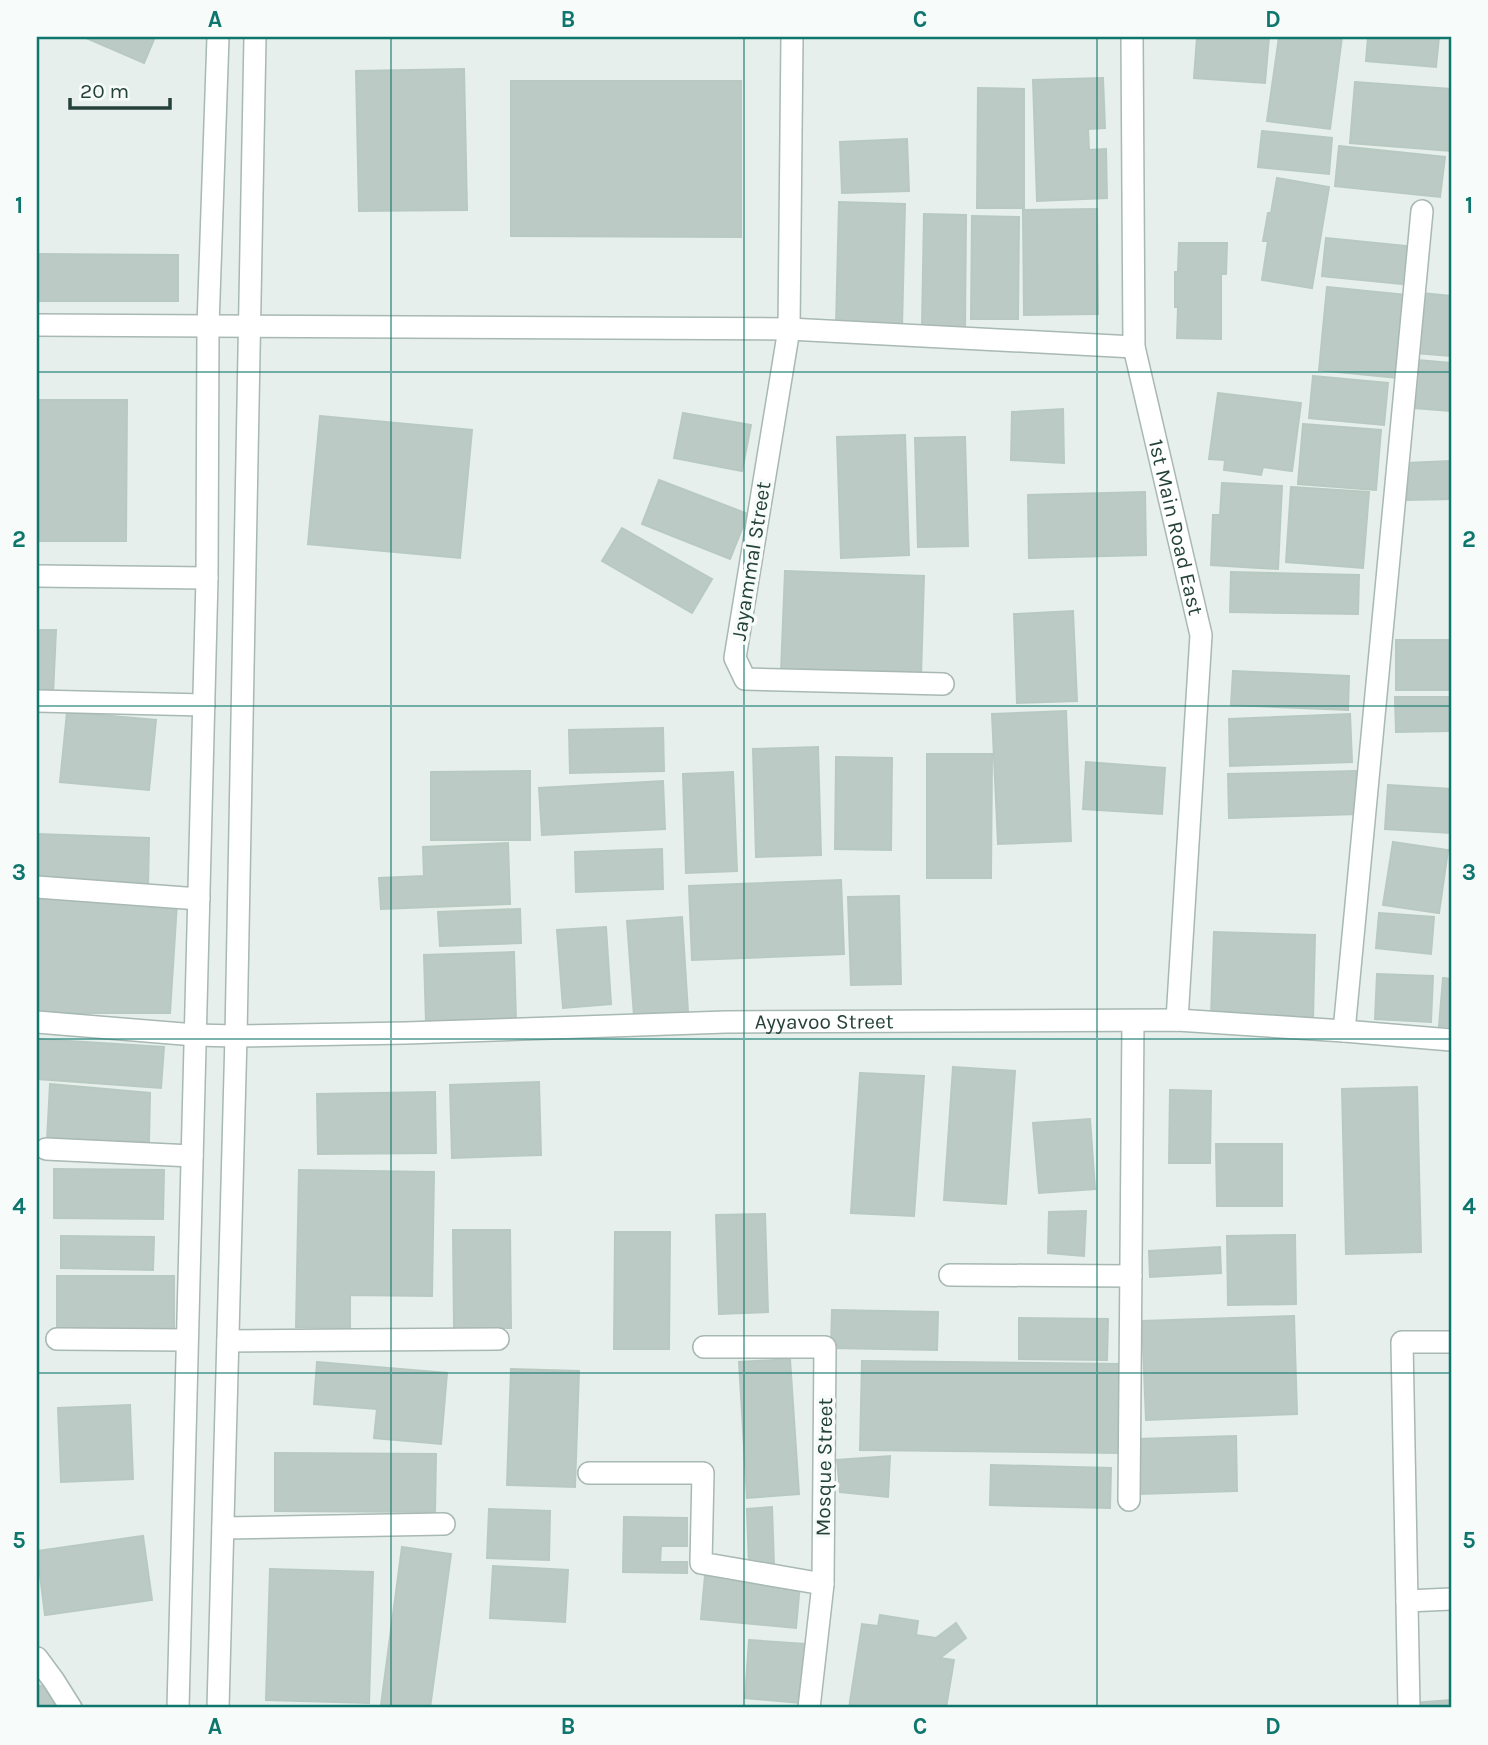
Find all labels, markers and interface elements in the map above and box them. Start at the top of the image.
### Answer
text: A [208,6,222,33]
text: B [561,6,575,33]
text: C [913,6,927,33]
text: D [1265,6,1281,33]
scale bar [70,66,170,110]
text: 20 m [80,79,129,103]
text: 1 [15,192,23,219]
text: 1 [1465,192,1473,219]
street label: 1st Main Road East [1144,437,1208,618]
street label: Jayammal Street [727,480,775,642]
text: 2 [12,526,26,553]
text: 2 [1462,526,1476,553]
text: 3 [12,859,26,886]
text: 3 [1462,859,1476,886]
street label: Ayyavoo Street [755,1009,894,1034]
text: 4 [12,1193,26,1220]
text: 4 [1462,1193,1476,1220]
street label: Mosque Street [811,1397,837,1537]
text: 5 [12,1527,26,1554]
text: 5 [1462,1527,1476,1554]
text: A [208,1713,222,1740]
text: B [561,1713,575,1740]
text: C [913,1713,927,1740]
text: D [1265,1713,1281,1740]

